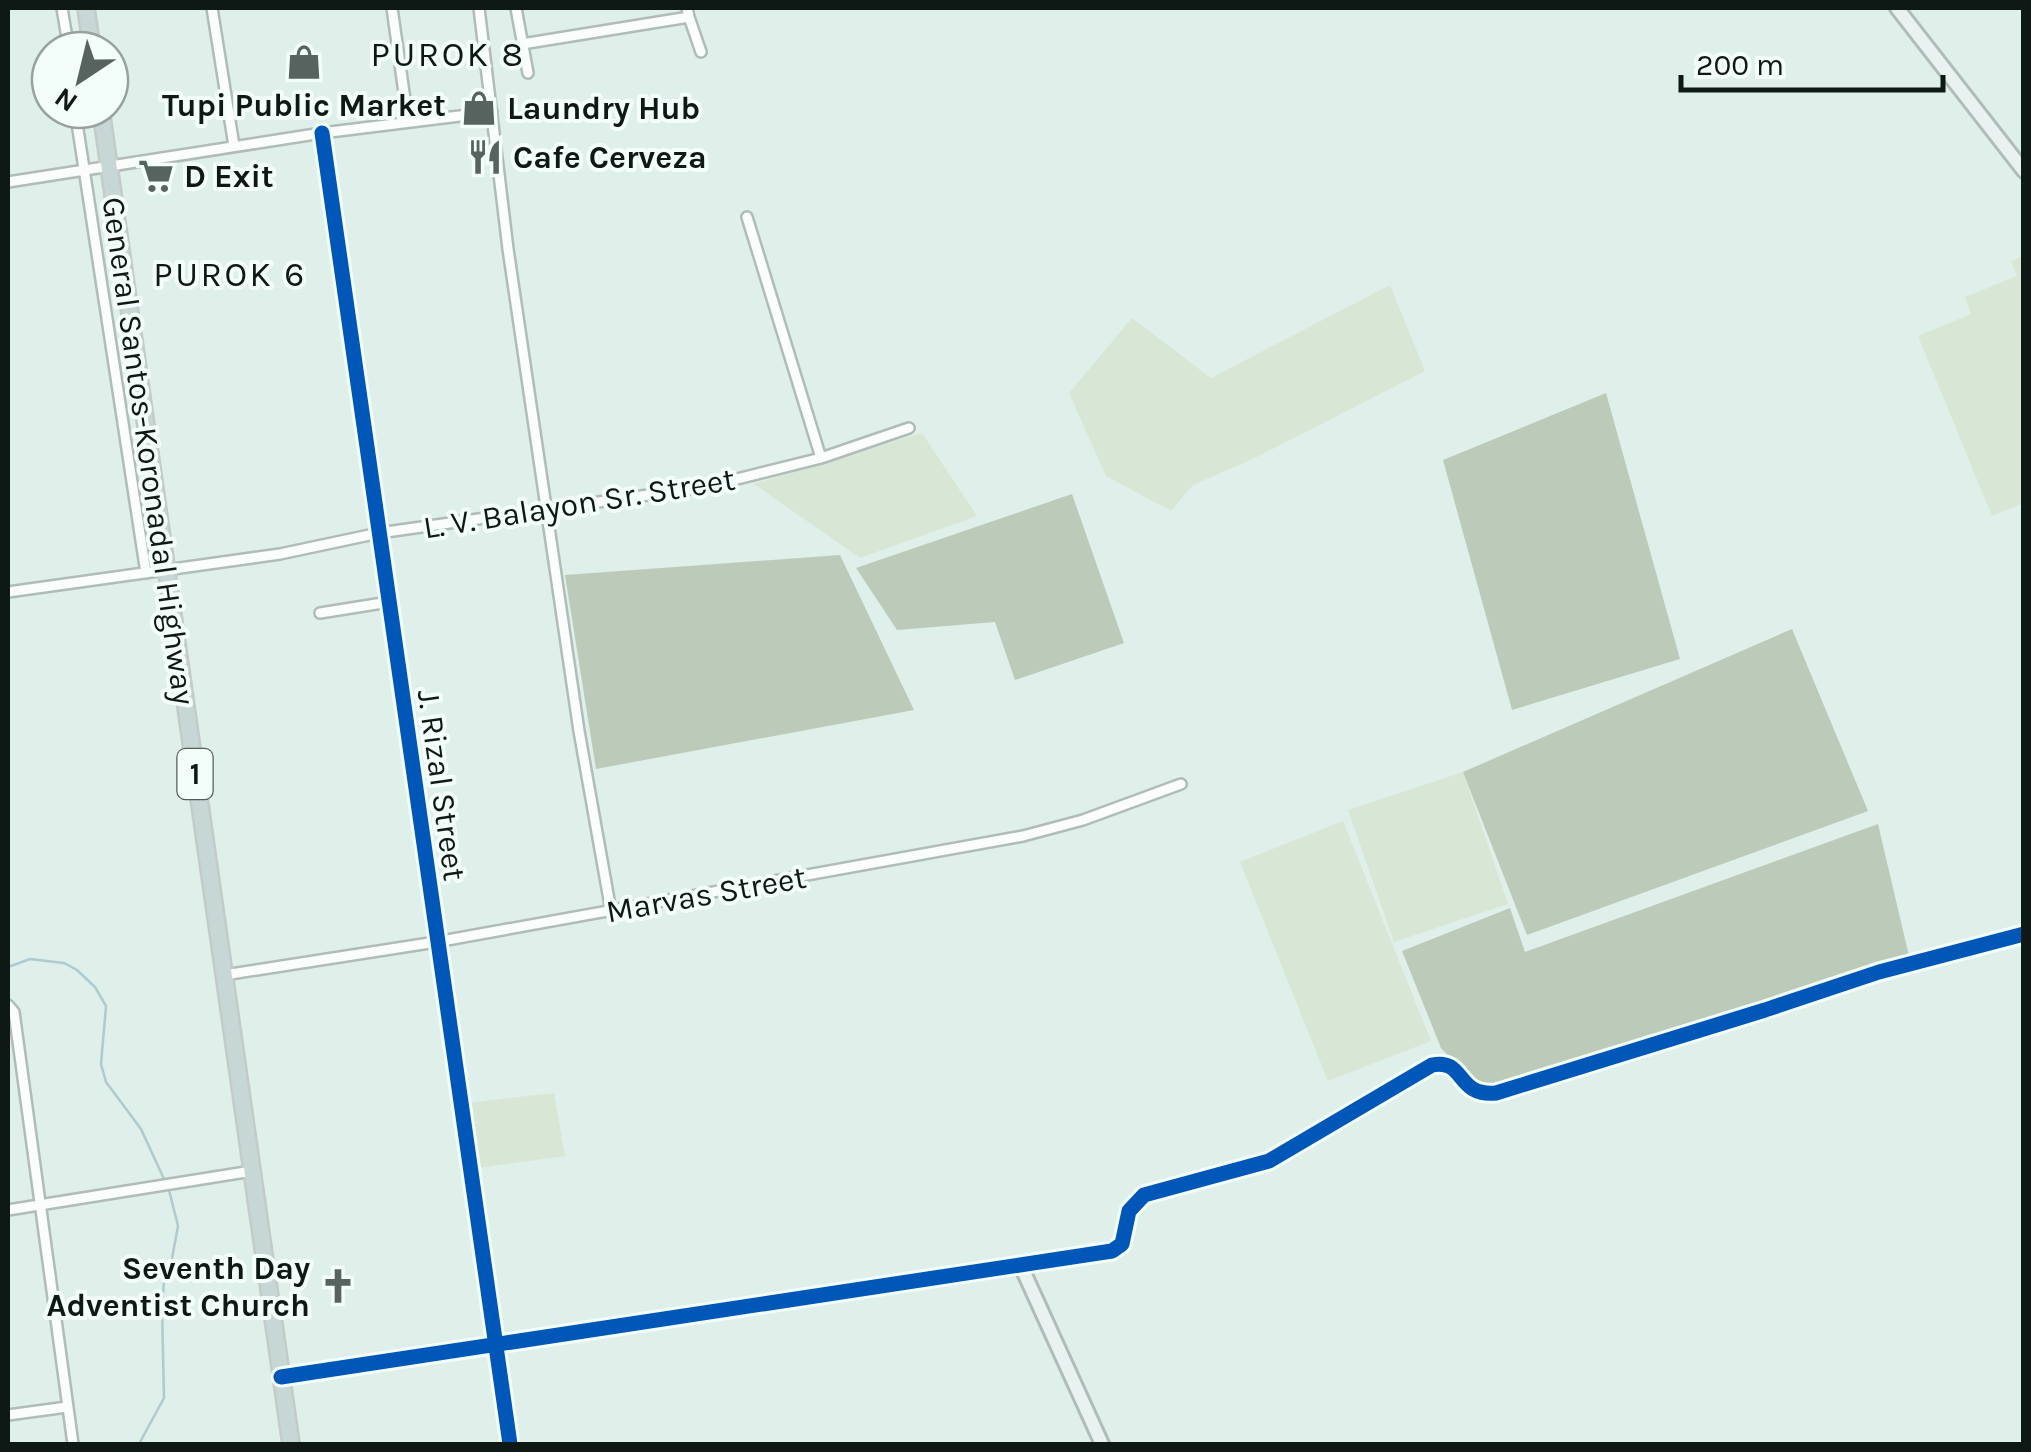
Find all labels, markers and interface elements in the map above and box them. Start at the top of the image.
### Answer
north arrow [30,30,130,130]
scale bar [1681,30,1944,92]
district label: PUROK 8 [371,34,525,75]
shop icon: Tupi Public Market [285,43,323,81]
text: 200 m [1696,47,1784,83]
text: N [48,81,84,119]
place label: Tupi Public Market [162,87,446,124]
shop icon: Laundry Hub [460,89,498,127]
place label: Laundry Hub [507,90,700,127]
restaurant icon: Cafe Cerveza [466,138,504,176]
place label: Cafe Cerveza [513,139,707,176]
supermarket icon: D Exit [137,157,175,195]
place label: D Exit [184,158,274,195]
street label: General Santos-Koronadal Highway [95,195,202,707]
district label: PUROK 6 [153,254,307,295]
street label: L. V. Balayon Sr. Street [421,461,738,546]
street label: J. Rizal Street [410,687,473,883]
road number: 1 [178,749,212,799]
street label: Marvas Street [603,859,809,930]
place label: Seventh Day Adventist Church [46,1250,310,1324]
church icon: Seventh Day Adventist Church [319,1267,357,1305]

